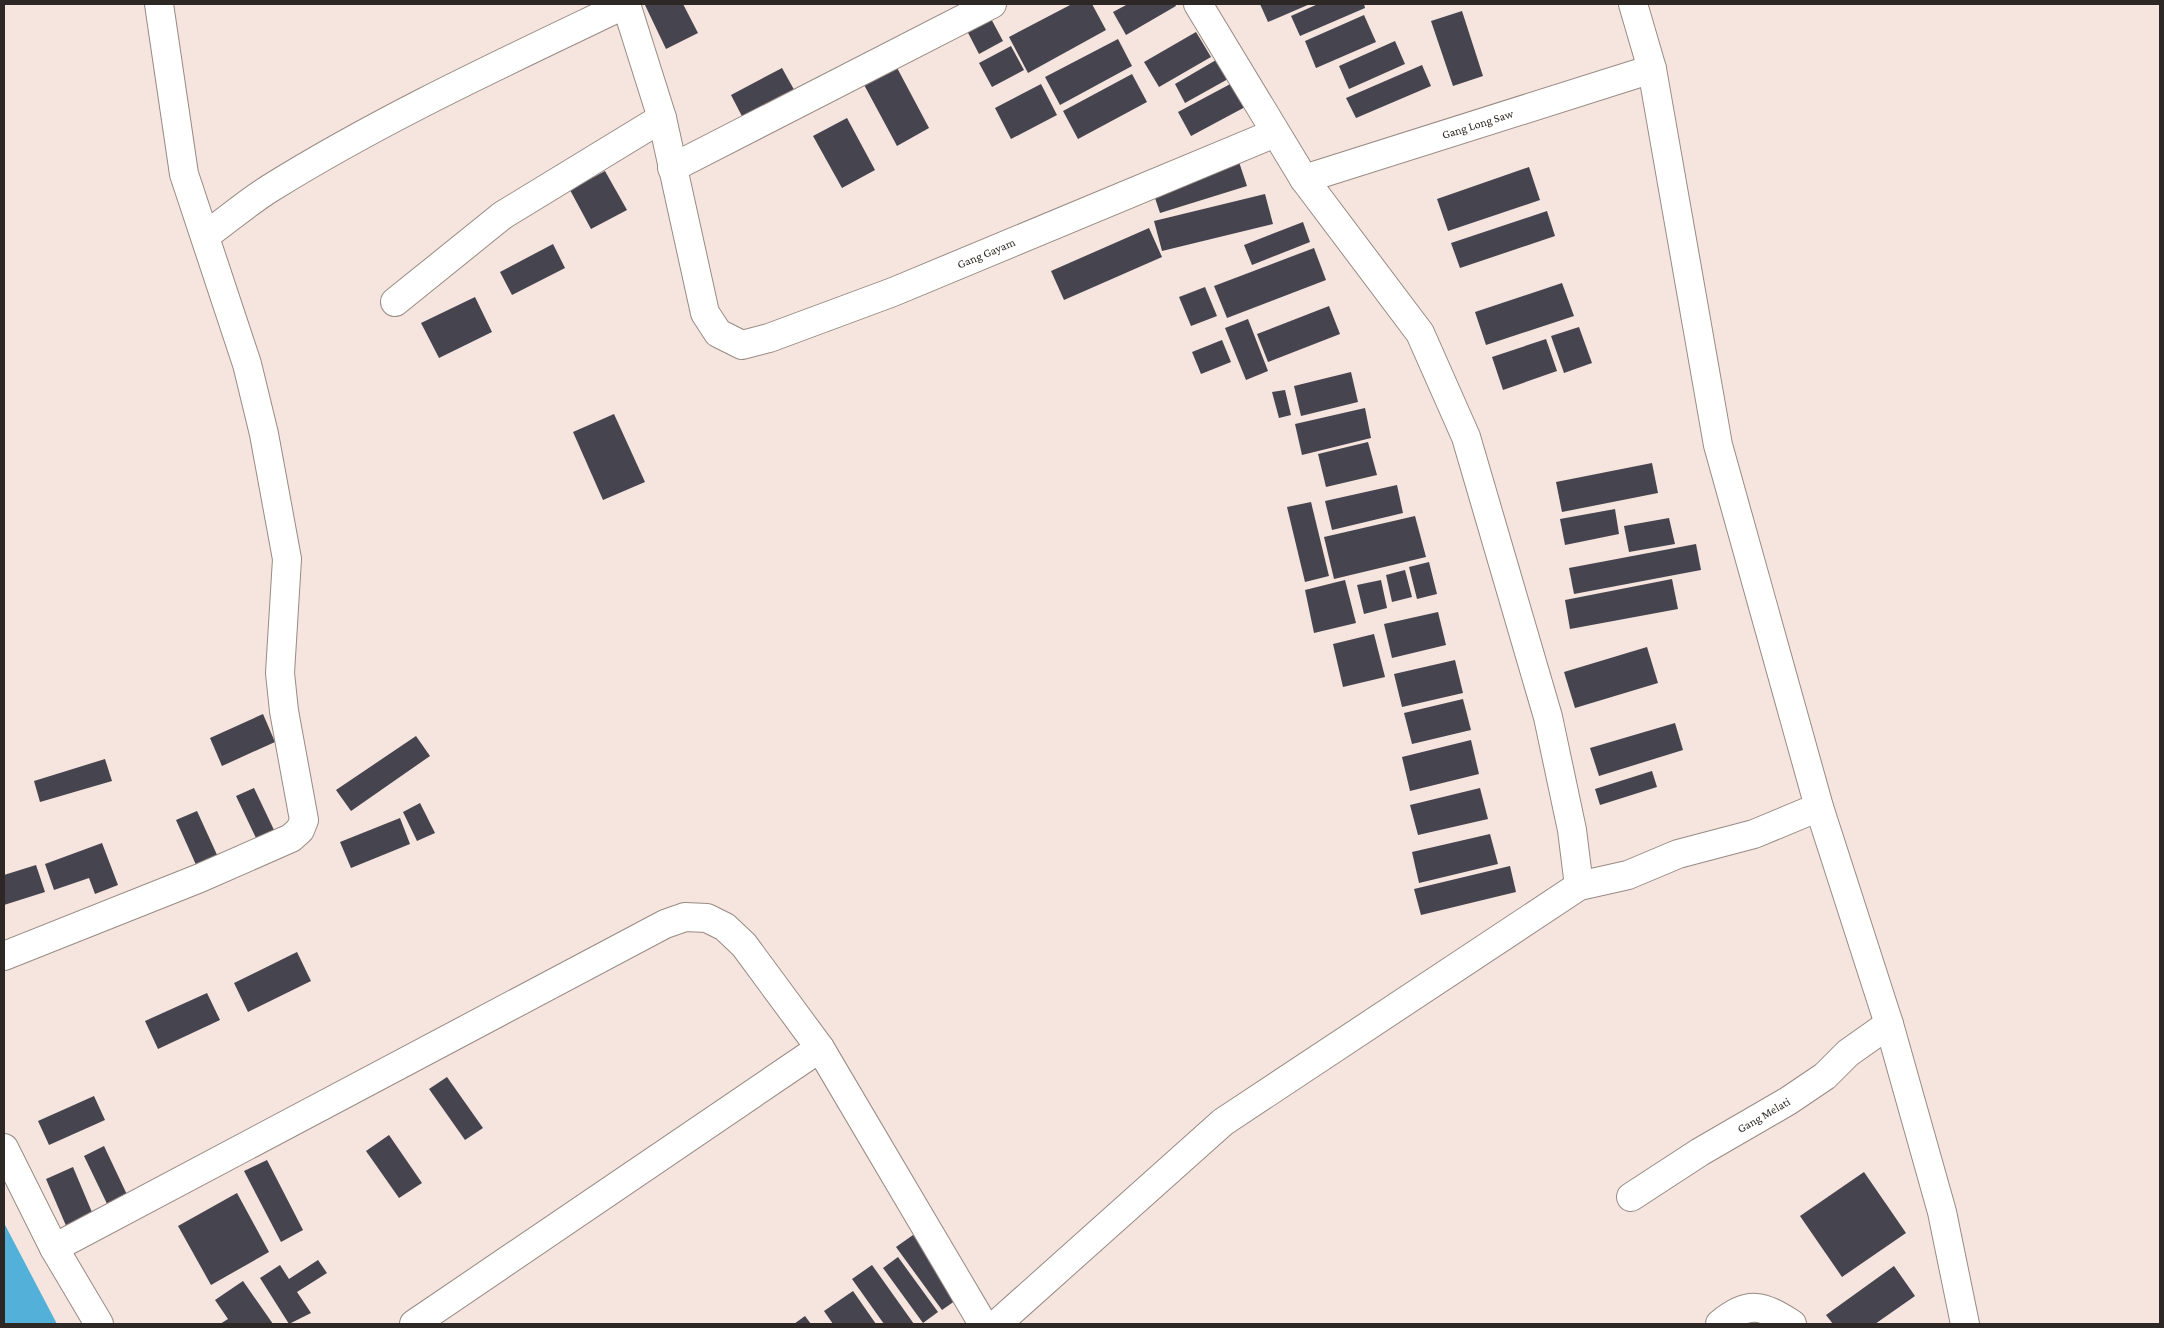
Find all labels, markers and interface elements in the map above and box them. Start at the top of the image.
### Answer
street label: Gang Long Saw [1440,106,1515,142]
street label: Gang Gayam [955,235,1018,271]
street label: Gang Melati [1735,1094,1793,1136]

